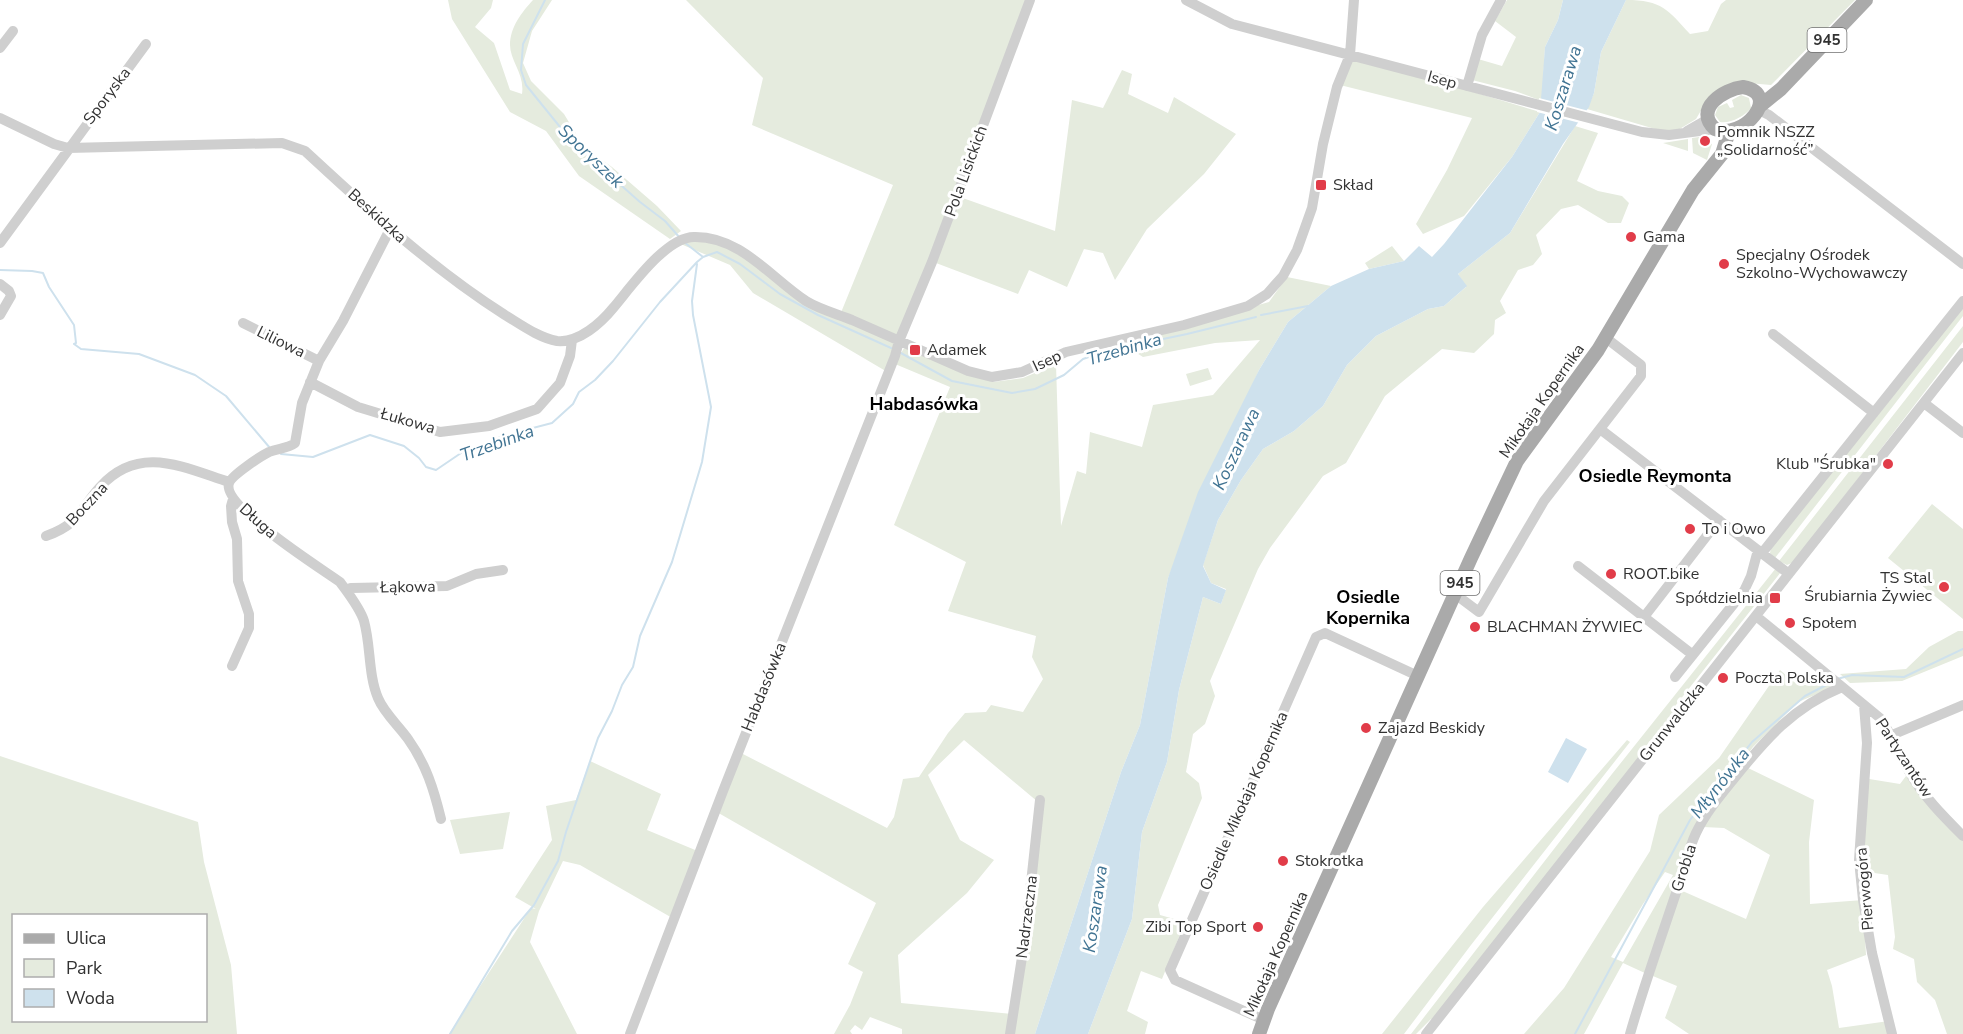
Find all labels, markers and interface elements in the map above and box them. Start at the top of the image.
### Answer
road number: 945 [1808,28,1846,52]
water label: Koszarawa [1539,43,1587,133]
street label: Sporyska [78,63,136,129]
street label: Isep [1425,66,1459,94]
water label: Sporyszek [553,119,630,194]
place label: Pomnik NSZZ „Solidarność” [1717,121,1815,161]
street label: Pola Lisickich [939,122,993,220]
marker: Pomnik NSZZ „Solidarność” [1698,134,1712,148]
place label: Skład [1333,174,1373,196]
marker: Skład [1314,178,1328,192]
street label: Beskidzka [343,184,411,248]
place label: Gama [1643,226,1685,248]
marker: Gama [1624,230,1638,244]
place label: Specjalny Ośrodek Szkolno-Wychowawczy [1736,244,1908,284]
marker: Specjalny Ośrodek Szkolno-Wychowawczy [1717,257,1731,271]
street label: Liliowa [253,321,309,363]
water label: Trzebinka [1084,327,1164,371]
place label: Adamek [927,339,988,361]
street label: Mikołaja Kopernika [1494,339,1590,463]
marker: Adamek [908,343,922,357]
street label: Isep [1029,345,1065,377]
district label: Habdasówka [870,392,978,416]
street label: Łukowa [377,402,438,439]
water label: Koszarawa [1207,404,1265,494]
water label: Trzebinka [457,419,537,467]
place label: Klub "Śrubka" [1776,453,1876,475]
marker: Klub "Śrubka" [1881,457,1895,471]
district label: Osiedle Reymonta [1579,464,1731,488]
street label: Boczna [61,477,113,531]
street label: Długa [234,498,282,544]
place label: To i Owo [1702,518,1766,540]
marker: To i Owo [1683,522,1697,536]
place label: ROOT.bike [1623,563,1699,585]
marker: ROOT.bike [1604,567,1618,581]
place label: TS Stal Śrubiarnia Żywiec [1804,567,1933,607]
road number: 945 [1440,571,1480,595]
street label: Łąkowa [379,576,436,599]
marker: TS Stal Śrubiarnia Żywiec [1937,580,1951,594]
district label: Osiedle Kopernika [1326,585,1410,630]
place label: Spółdzielnia [1675,587,1763,609]
marker: Spółdzielnia [1768,591,1782,605]
place label: Społem [1802,612,1857,634]
place label: BLACHMAN ŻYWIEC [1487,616,1643,638]
marker: Społem [1783,616,1797,630]
marker: BLACHMAN ŻYWIEC [1468,620,1482,634]
street label: Habdasówka [736,639,792,735]
place label: Poczta Polska [1735,667,1834,689]
marker: Poczta Polska [1716,671,1730,685]
street label: Grunwaldzka [1634,678,1710,766]
street label: Osiedle Mikołaja Kopernika [1195,708,1293,894]
street label: Partyzantów [1870,714,1938,803]
place label: Zajazd Beskidy [1378,717,1486,739]
marker: Zajazd Beskidy [1359,721,1373,735]
water label: Młynówka [1685,743,1755,823]
street label: Grobla [1666,841,1702,895]
street label: Pierwogóra [1850,847,1880,931]
place label: Stokrotka [1295,850,1364,872]
marker: Stokrotka [1276,854,1290,868]
water label: Koszarawa [1077,864,1113,954]
street label: Nadrzeczna [1011,874,1043,960]
street label: Mikołaja Kopernika [1238,888,1314,1020]
legend [12,914,207,1022]
place label: Zibi Top Sport [1145,916,1246,938]
marker: Zibi Top Sport [1251,920,1265,934]
text: Ulica [66,926,106,950]
text: Park [66,956,103,980]
text: Woda [66,986,115,1010]

